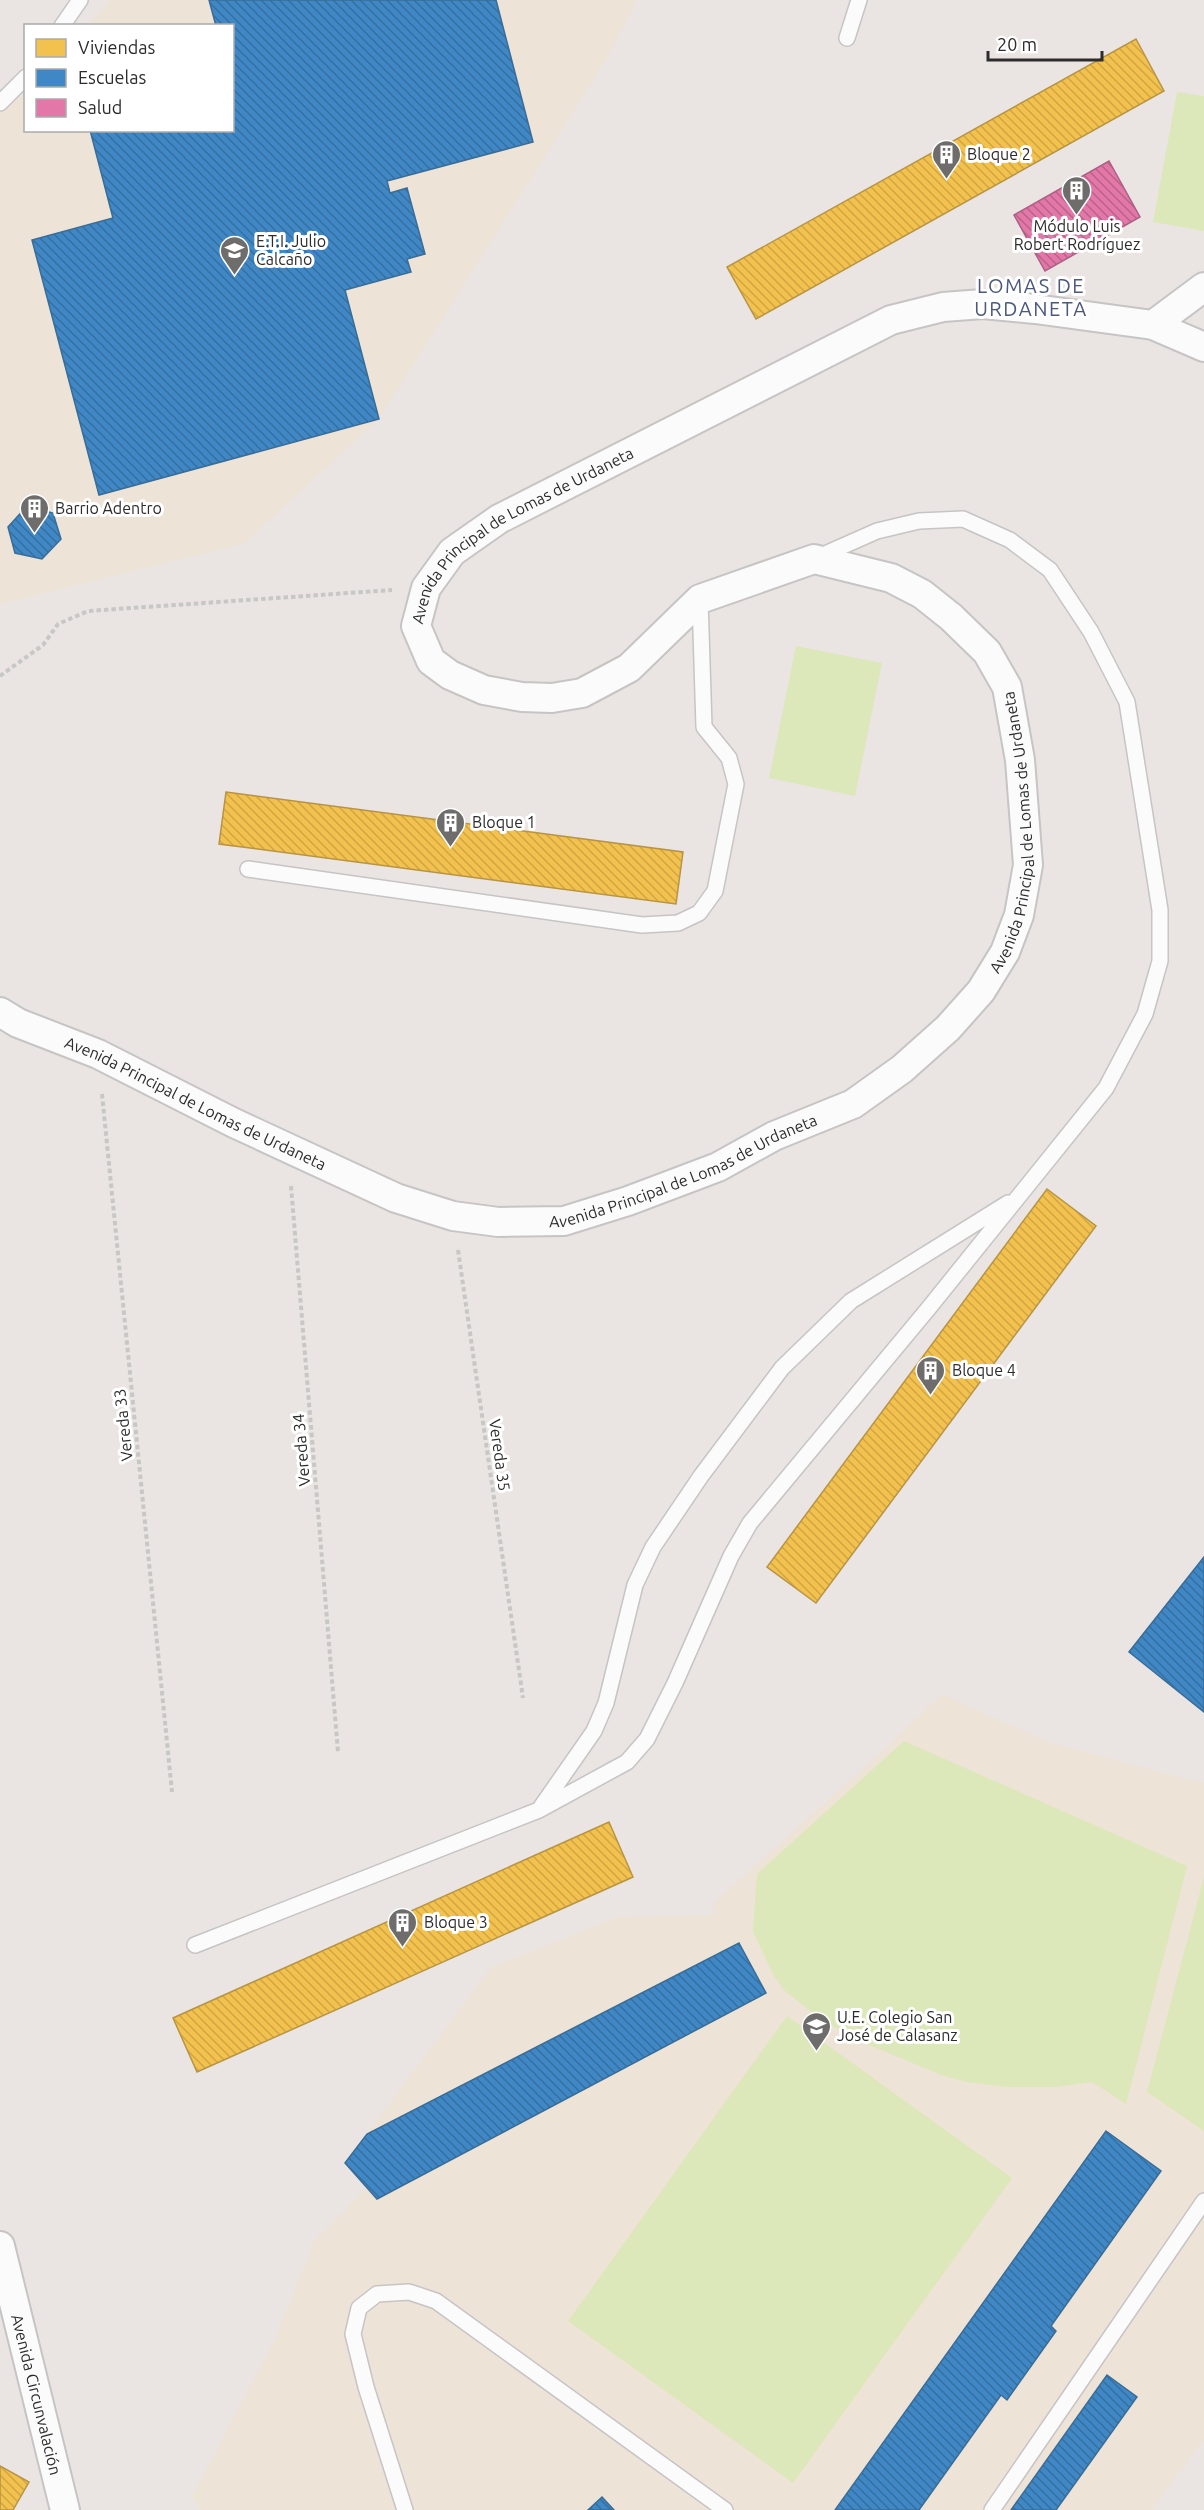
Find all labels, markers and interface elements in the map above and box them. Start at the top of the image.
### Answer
legend [24,24,234,132]
scale bar [988,24,1102,62]
text: 20 m [997,34,1037,54]
text: Viviendas [78,37,155,57]
text: Escuelas [78,67,146,87]
text: Salud [78,97,122,117]
building icon: Bloque 2 [930,138,962,180]
place label: Bloque 2 [967,145,1031,163]
building icon: Módulo Luis Robert Rodríguez [1061,174,1093,216]
place label: Módulo Luis Robert Rodríguez [1014,217,1140,253]
place label: E.T.I. Julio Calcaño [256,232,326,268]
school or university icon: E.T.I. Julio Calcaño [219,234,251,276]
district label: LOMAS DE URDANETA [974,274,1088,320]
street label: Avenida Principal de Lomas de Urdaneta [408,443,636,626]
building icon: Barrio Adentro [18,492,50,534]
place label: Barrio Adentro [55,499,162,517]
street label: Avenida Principal de Lomas de Urdaneta [985,690,1037,976]
building icon: Bloque 1 [435,806,467,848]
place label: Bloque 1 [472,813,536,831]
street label: Avenida Principal de Lomas de Urdaneta [62,1033,329,1173]
street label: Avenida Principal de Lomas de Urdaneta [549,1111,820,1230]
building icon: Bloque 4 [915,1354,947,1396]
place label: Bloque 4 [952,1361,1016,1379]
street label: Vereda 33 [110,1388,136,1462]
street label: Vereda 34 [289,1413,313,1487]
street label: Vereda 35 [486,1418,514,1492]
building icon: Bloque 3 [387,1906,419,1948]
place label: Bloque 3 [424,1913,488,1931]
place label: U.E. Colegio San José de Calasanz [837,2008,958,2044]
school or university icon: U.E. Colegio San José de Calasanz [800,2010,832,2052]
street label: Avenida Circunvalación [8,2312,65,2477]

